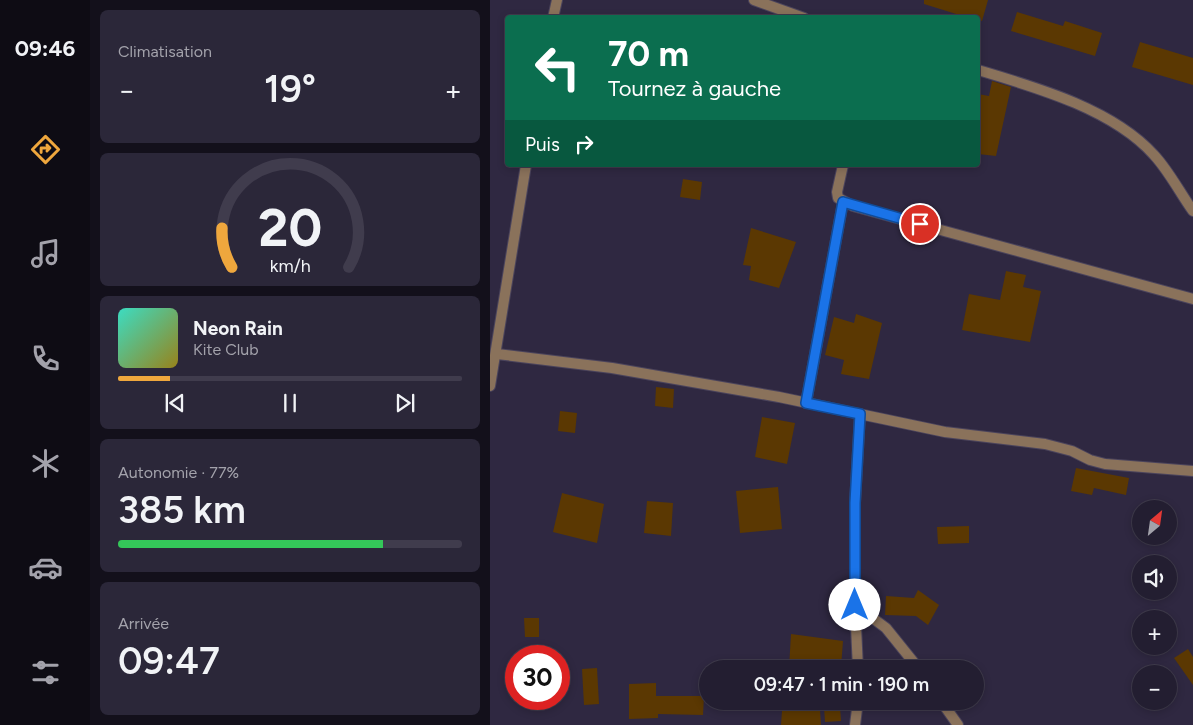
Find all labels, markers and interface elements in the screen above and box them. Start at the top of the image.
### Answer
text: 70 m [608,33,689,75]
text: 09:46 [15,35,75,62]
icon: left [525,35,590,100]
text: Climatisation [118,42,212,61]
text: 19° [264,66,316,112]
text: − [118,73,135,107]
text: + [445,73,462,107]
text: Tournez à gauche [608,75,781,102]
icon: right [570,130,598,158]
icon: directions [28,132,63,167]
text: Puis [525,133,560,156]
text: 20 [258,197,322,259]
pin [899,203,941,245]
icon: arrive [906,210,934,238]
icon: music [28,236,63,271]
text: km/h [270,255,310,276]
text: Neon Rain [193,317,283,340]
text: Kite Club [193,340,259,359]
icon: phone [28,341,63,376]
icon: previous [161,389,189,417]
icon: pause [276,389,304,417]
icon: next [391,389,419,417]
icon: climate [28,446,63,481]
text: Autonomie · 77% [118,463,239,482]
text: 385 km [118,487,246,533]
north arrow [1132,500,1178,545]
map controls [1132,500,1177,710]
icon: car [28,550,63,585]
button: sound [1132,555,1177,600]
position arrow [828,578,880,630]
button: + [1132,610,1177,655]
text: Arrivée [118,614,169,633]
text: 09:47 [118,638,220,684]
speed limit sign: 30 [505,645,570,710]
icon: filters [28,655,63,690]
button: − [1132,665,1177,710]
text: 09:47 · 1 min · 190 m [754,673,929,696]

